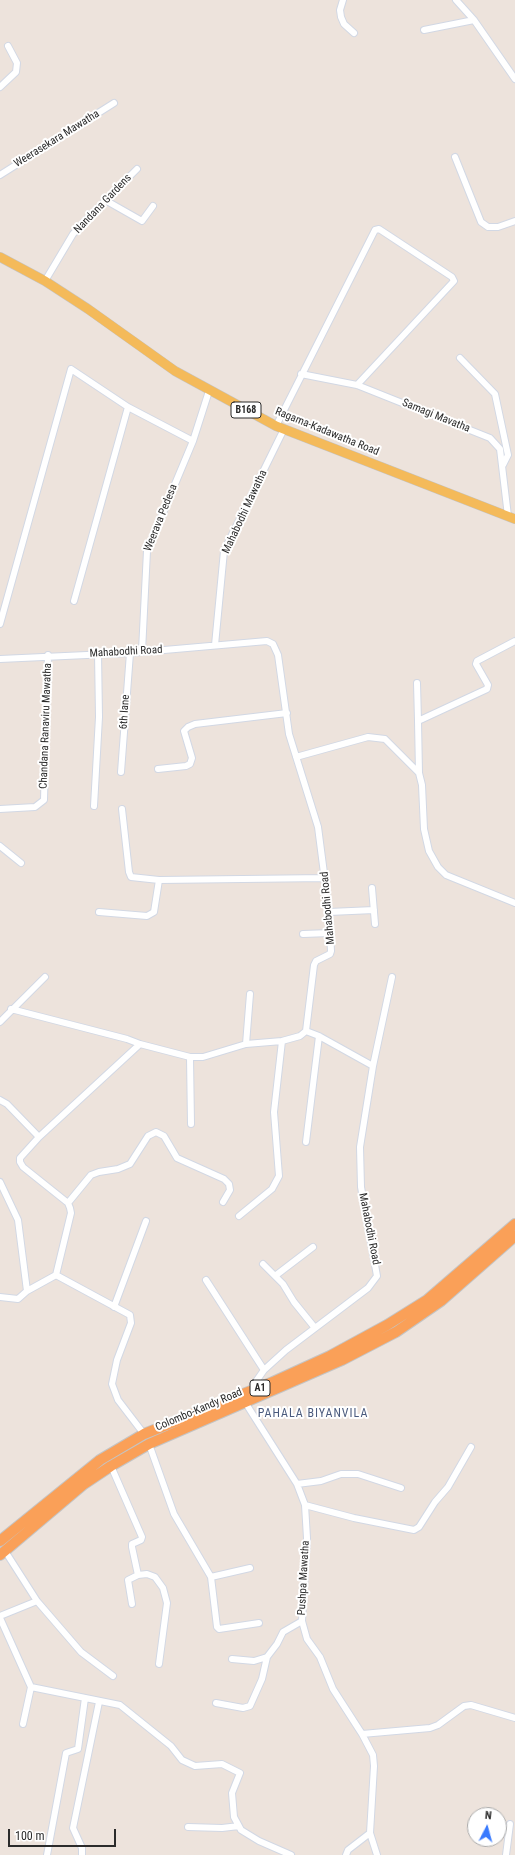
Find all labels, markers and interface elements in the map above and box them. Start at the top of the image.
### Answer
street label: Weerasekara Mawatha [12,107,102,171]
street label: Nandana Gardens [71,172,135,236]
street label: Samagi Mavatha [400,396,472,436]
road number: B168 [231,402,261,418]
street label: Ragama-Kadawatha Road [273,405,381,459]
street label: Mahabodhi Mawatha [220,468,270,556]
street label: Weerava Pedesa [142,482,180,554]
street label: Mahabodhi Road [89,643,163,661]
street label: Chandana Ranaviru Mawatha [37,663,55,789]
street label: 6th lane [117,694,133,730]
street label: Mahabodhi Road [318,871,338,945]
street label: Mahabodhi Road [356,1192,382,1266]
road number: A1 [250,1380,270,1396]
street label: Colombo-Kandy Road [154,1386,244,1434]
district label: PAHALA BIYANVILA [258,1407,368,1421]
street label: Pushpa Mawatha [295,1540,313,1616]
north arrow [467,1807,507,1847]
text: N [484,1809,492,1822]
scale bar [10,1821,118,1847]
text: 100 m [15,1829,45,1843]

